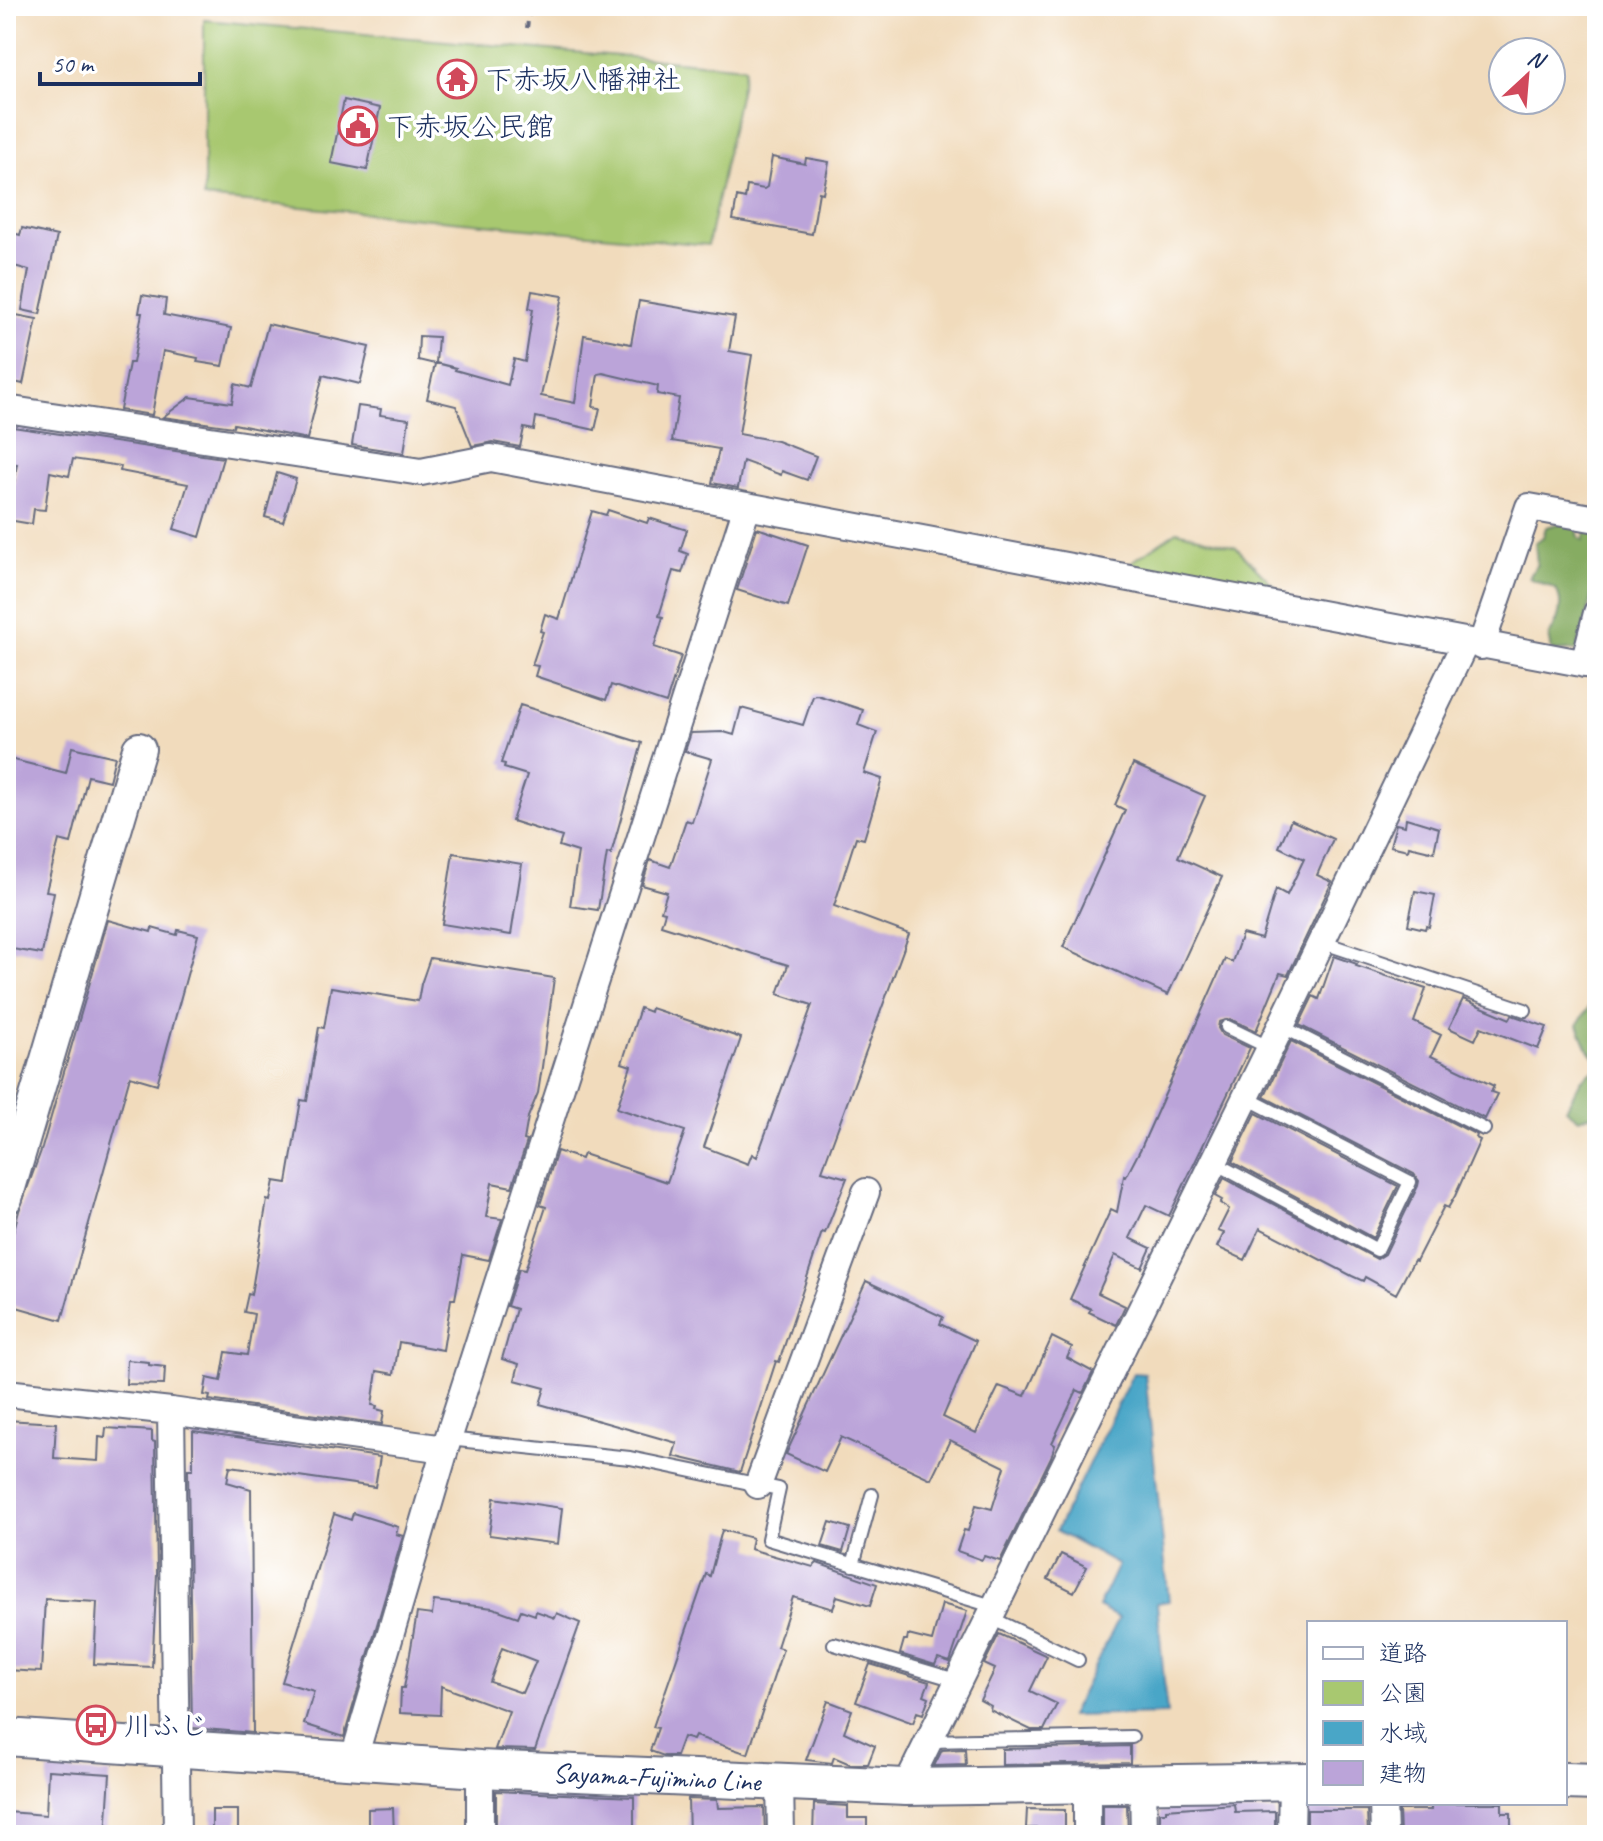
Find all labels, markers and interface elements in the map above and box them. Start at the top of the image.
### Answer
scale bar [40,36,200,86]
north arrow [1487,36,1567,116]
text: N [1523,43,1551,76]
text: 50 m [52,49,95,79]
temple icon: 下赤坂八幡神社 [436,58,478,100]
place label: 下赤坂八幡神社 [485,62,681,97]
public building icon: 下赤坂公民館 [337,105,379,147]
place label: 下赤坂公民館 [386,109,554,144]
legend [1307,1621,1567,1805]
text: 道路 [1379,1638,1427,1668]
text: 公園 [1379,1678,1427,1708]
bus stop icon: 川ふじ [75,1704,117,1746]
place label: 川ふじ [124,1708,208,1743]
text: 水域 [1379,1718,1427,1748]
street label: Sayama-Fujimino Line [552,1755,763,1799]
text: 建物 [1379,1758,1427,1788]

